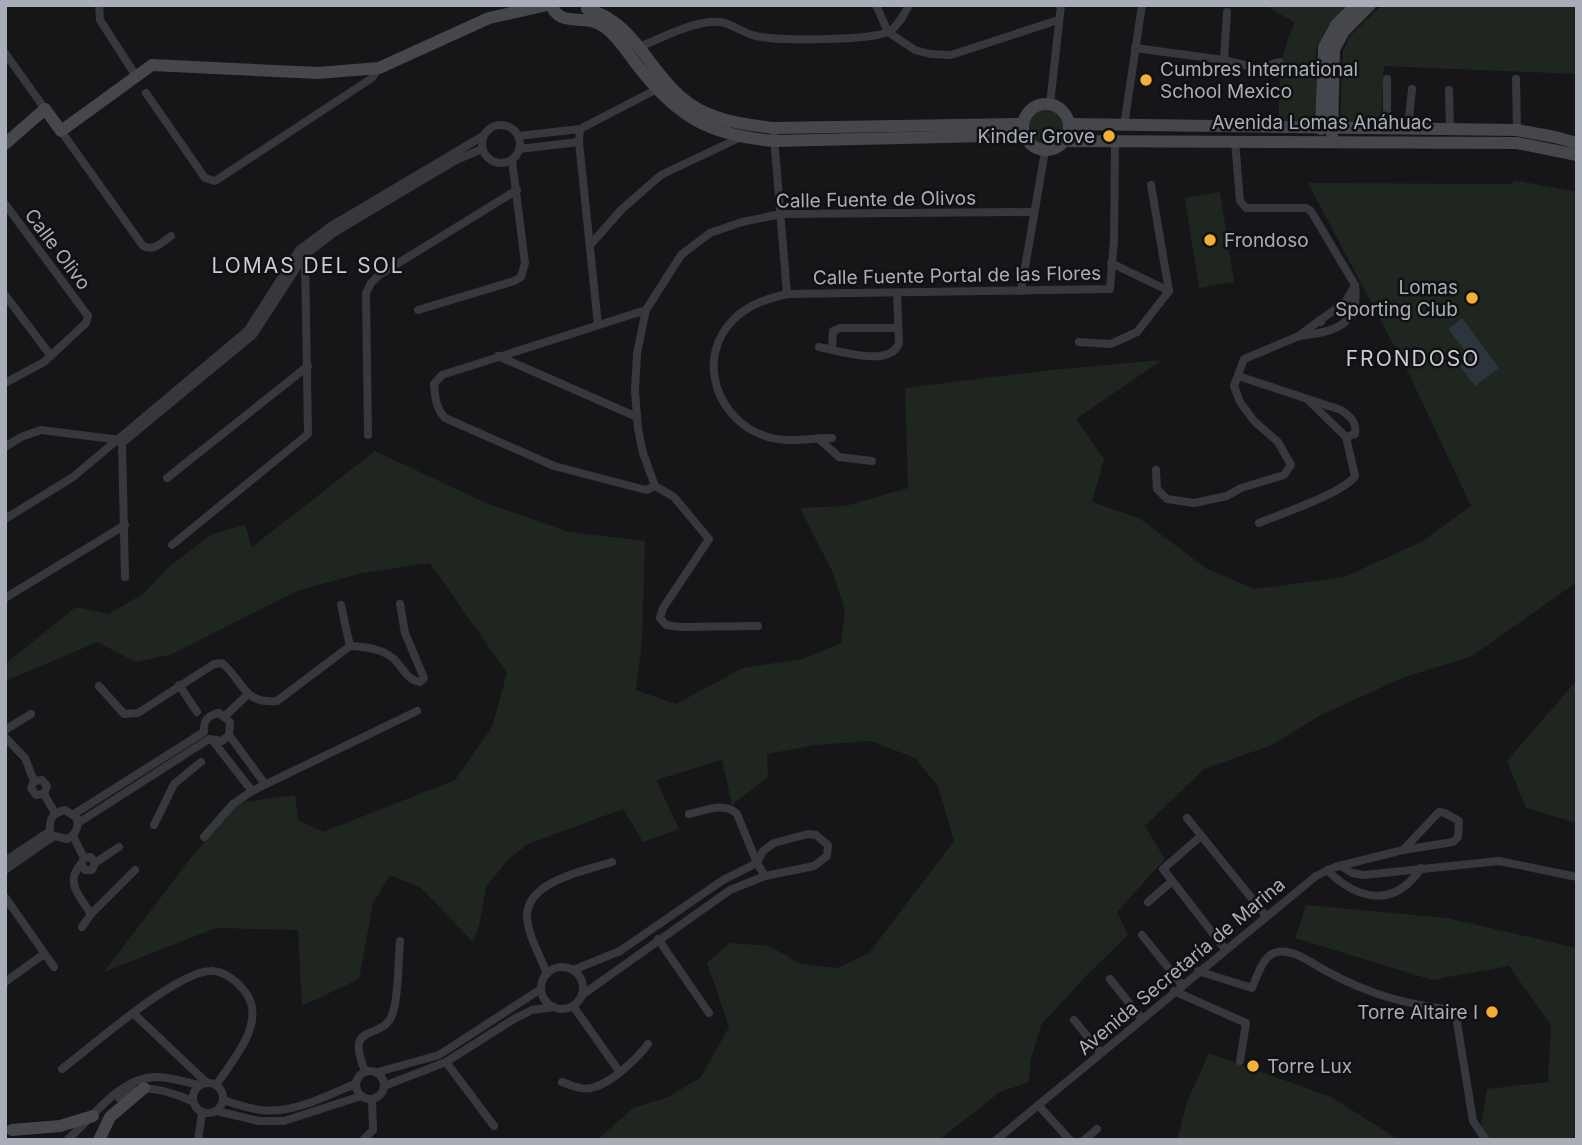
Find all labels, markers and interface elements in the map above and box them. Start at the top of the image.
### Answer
place label: Cumbres International School Mexico [1160,58,1358,103]
marker: Cumbres International School Mexico [1138,72,1154,88]
street label: Avenida Lomas Anáhuac [1212,111,1432,134]
place label: Kinder Grove [977,125,1095,148]
marker: Kinder Grove [1101,128,1117,144]
street label: Calle Fuente de Olivos [776,186,976,213]
street label: Calle Olivo [20,204,96,294]
place label: Frondoso [1224,229,1309,252]
marker: Frondoso [1202,232,1218,248]
district label: LOMAS DEL SOL [211,253,405,278]
street label: Calle Fuente Portal de las Flores [813,261,1101,290]
place label: Lomas Sporting Club [1335,276,1458,321]
marker: Lomas Sporting Club [1464,290,1480,306]
district label: FRONDOSO [1346,346,1480,371]
street label: Avenida Secretaría de Marina [1073,873,1290,1060]
place label: Torre Altaire I [1357,1001,1478,1024]
marker: Torre Altaire I [1484,1004,1500,1020]
place label: Torre Lux [1267,1055,1352,1078]
marker: Torre Lux [1245,1058,1261,1074]

